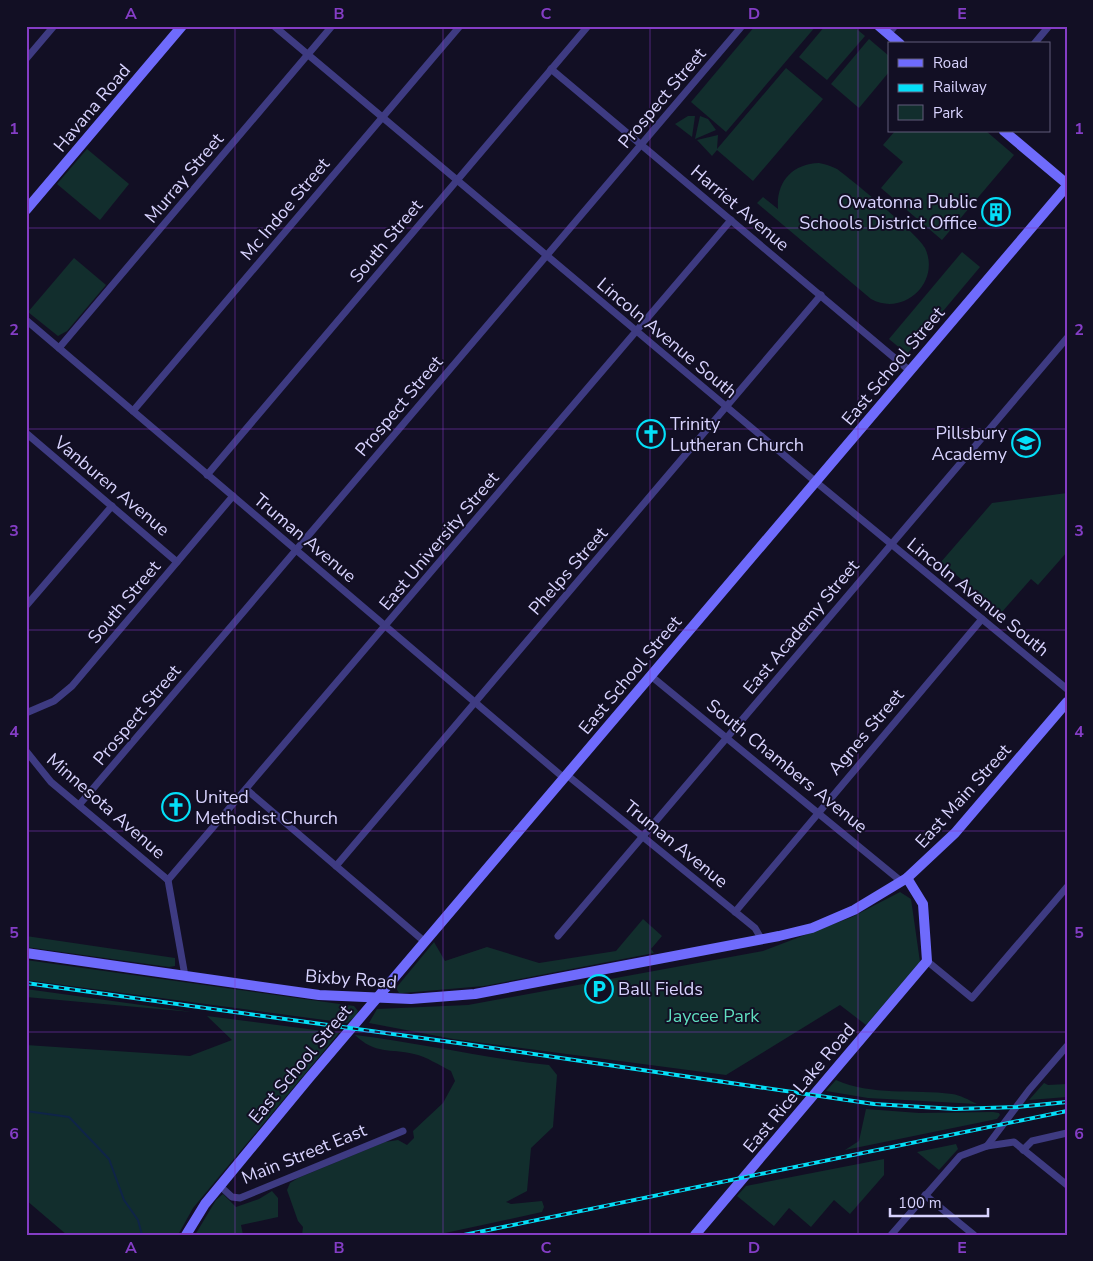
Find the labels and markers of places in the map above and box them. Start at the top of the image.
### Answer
place label: Owatonna Public Schools District Office [799,190,977,235]
building icon: Owatonna Public Schools District Office [981,197,1011,227]
place label: Trinity Lutheran Church [670,412,804,457]
church icon: Trinity Lutheran Church [636,419,666,449]
place label: Pillsbury Academy [932,421,1008,466]
school or university icon: Pillsbury Academy [1011,428,1041,458]
place label: United Methodist Church [195,785,338,830]
church icon: United Methodist Church [161,792,191,822]
parking icon: Ball Fields [584,974,614,1004]
place label: Ball Fields [618,977,703,1001]

